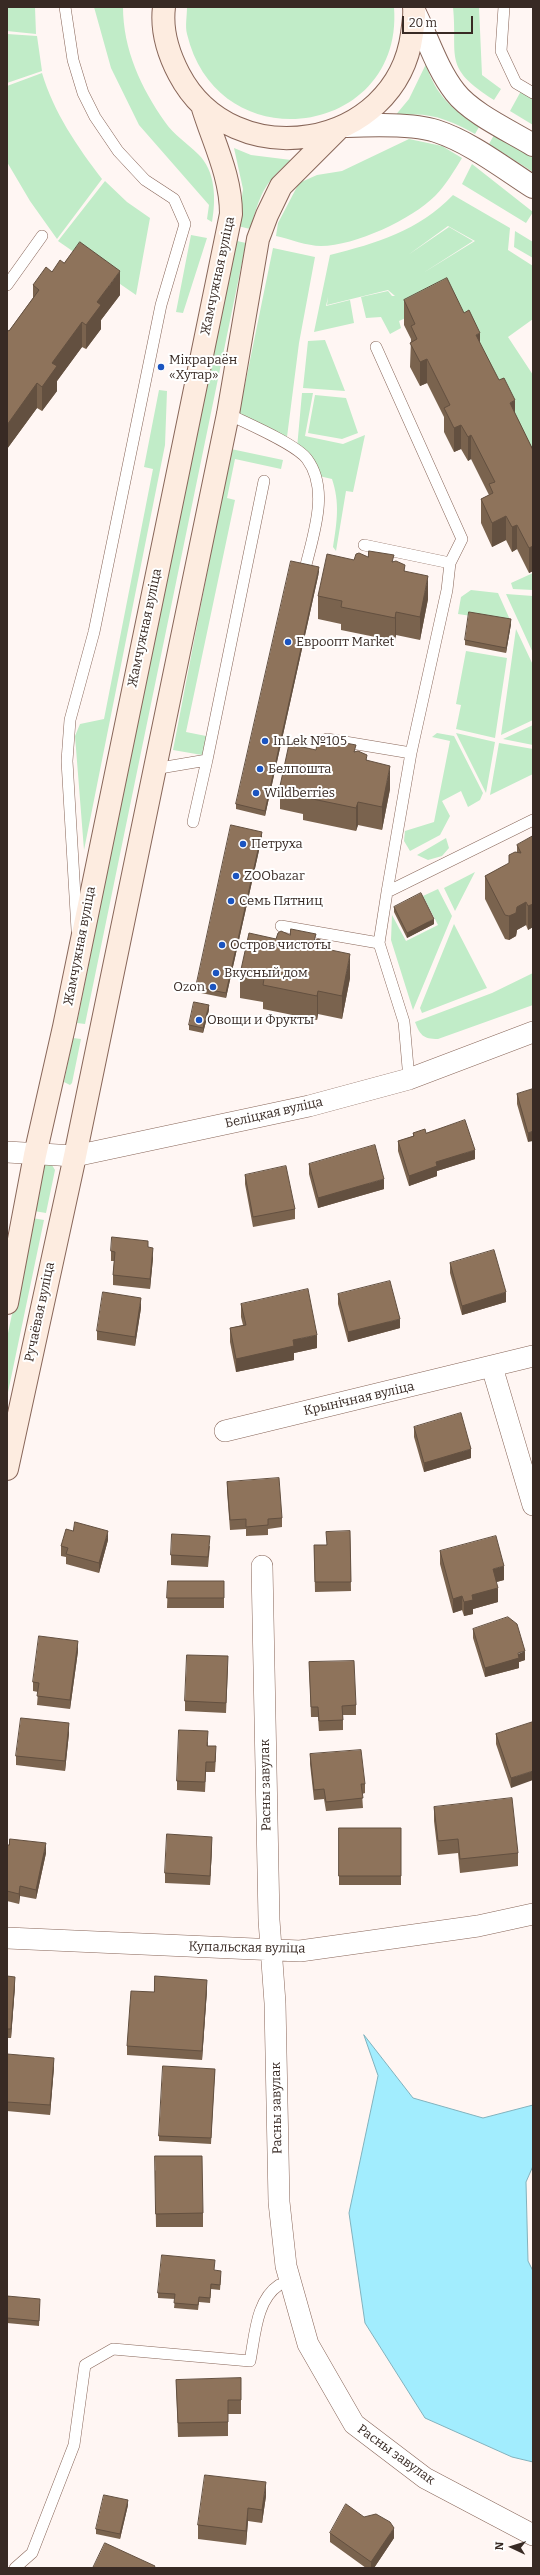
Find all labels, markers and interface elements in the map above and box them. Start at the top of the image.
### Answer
scale bar [404,8,475,34]
text: 20 m [409,16,437,30]
street label: Жамчужная вуліца [198,215,238,337]
place label: Мікрараён «Хутар» [169,352,237,383]
marker: Мікрараён «Хутар» [156,362,166,372]
street label: Жамчужная вуліца [125,567,165,689]
place label: Евроопт Market [296,634,394,650]
marker: Евроопт Market [283,637,293,647]
place label: InLek №105 [273,733,347,749]
marker: InLek №105 [260,736,270,746]
place label: Белпошта [268,761,331,777]
marker: Белпошта [255,764,265,774]
place label: Wildberries [264,785,335,801]
marker: Wildberries [251,788,261,798]
place label: Петруха [251,836,303,852]
marker: Петруха [238,839,248,849]
place label: ZOObazar [244,868,305,884]
marker: ZOObazar [231,871,241,881]
street label: Жамчужная вуліца [61,885,99,1007]
place label: Семь Пятниц [239,893,323,909]
marker: Семь Пятниц [226,896,236,906]
place label: Остров чистоты [230,937,331,953]
marker: Остров чистоты [217,940,227,950]
place label: Вкусный дом [224,965,308,981]
marker: Вкусный дом [211,968,221,978]
place label: Ozon [173,979,205,995]
marker: Ozon [208,982,218,992]
place label: Овощи и Фрукты [207,1012,314,1028]
marker: Овощи и Фрукты [194,1015,204,1025]
street label: Беліцкая вуліца [224,1094,324,1132]
street label: Ручаёвая вуліца [22,1261,58,1363]
street label: Крынічная вуліца [302,1379,416,1419]
street label: Расны завулак [257,1739,275,1831]
street label: Купальская вуліца [188,1939,306,1957]
street label: Расны завулак [268,2062,286,2154]
street label: Расны завулак [354,2422,438,2488]
north arrow [492,2527,532,2567]
text: N [493,2541,506,2551]

